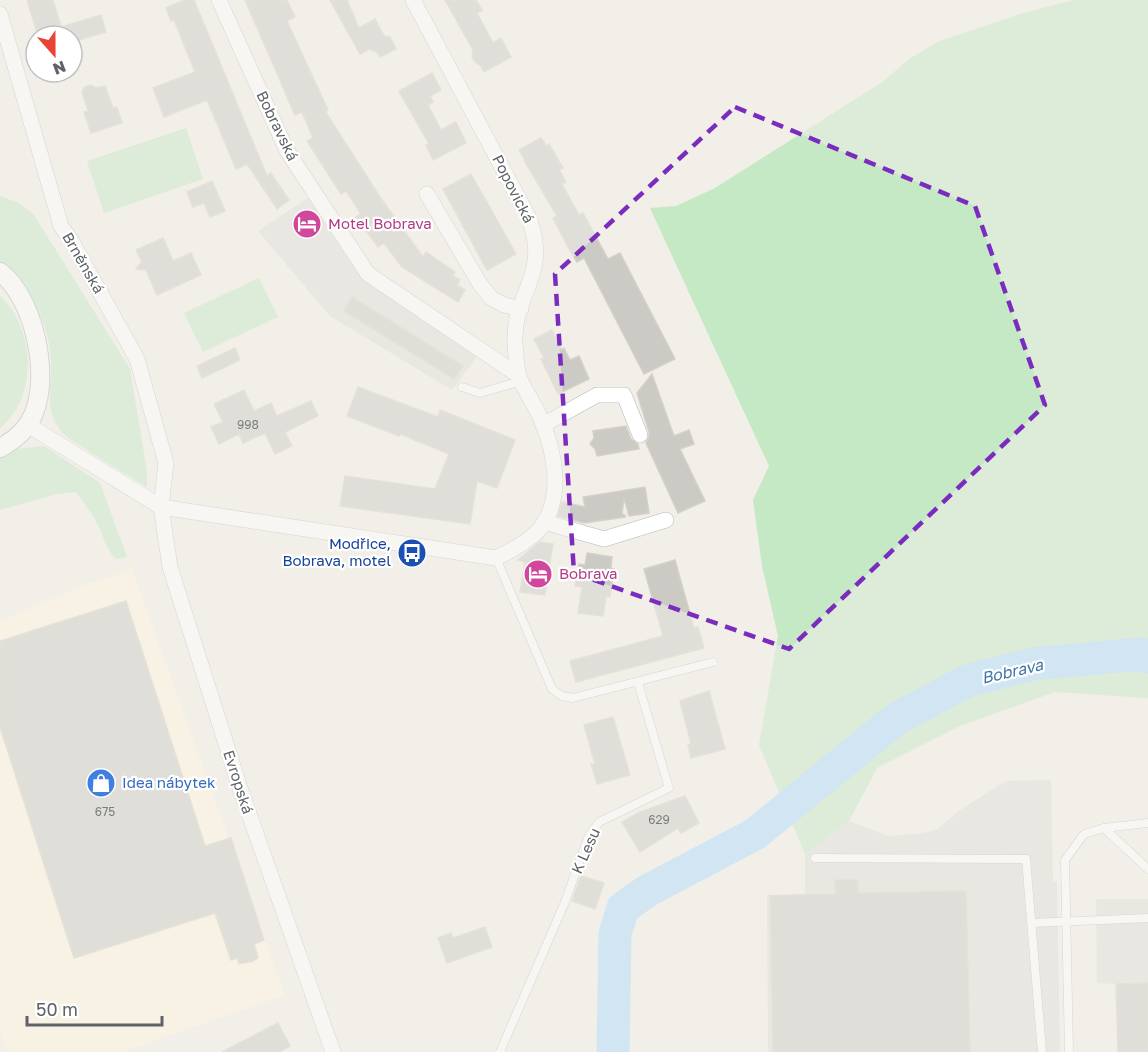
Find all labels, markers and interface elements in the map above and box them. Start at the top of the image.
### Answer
north arrow [24,24,84,84]
text: N [50,56,69,80]
street label: Bobravská [253,88,302,163]
street label: Popovická [489,151,539,226]
hotel icon: Motel Bobrava [291,208,323,240]
place label: Motel Bobrava [328,214,432,232]
street label: Brněnská [59,229,109,296]
house number: 998 [237,417,259,432]
place label: Modřice, Bobrava, motel [282,534,391,569]
bus stop icon: Modřice, Bobrava, motel [396,537,428,569]
hotel icon: Bobrava [522,558,554,590]
place label: Bobrava [559,564,618,582]
water label: Bobrava [979,654,1046,688]
street label: Evropská [220,747,258,816]
shop icon: Idea nábytek [85,767,117,799]
place label: Idea nábytek [122,773,216,791]
house number: 675 [95,804,115,819]
house number: 629 [648,812,670,827]
street label: K Lesu [567,825,603,876]
scale bar [27,989,162,1027]
text: 50 m [36,998,78,1020]

